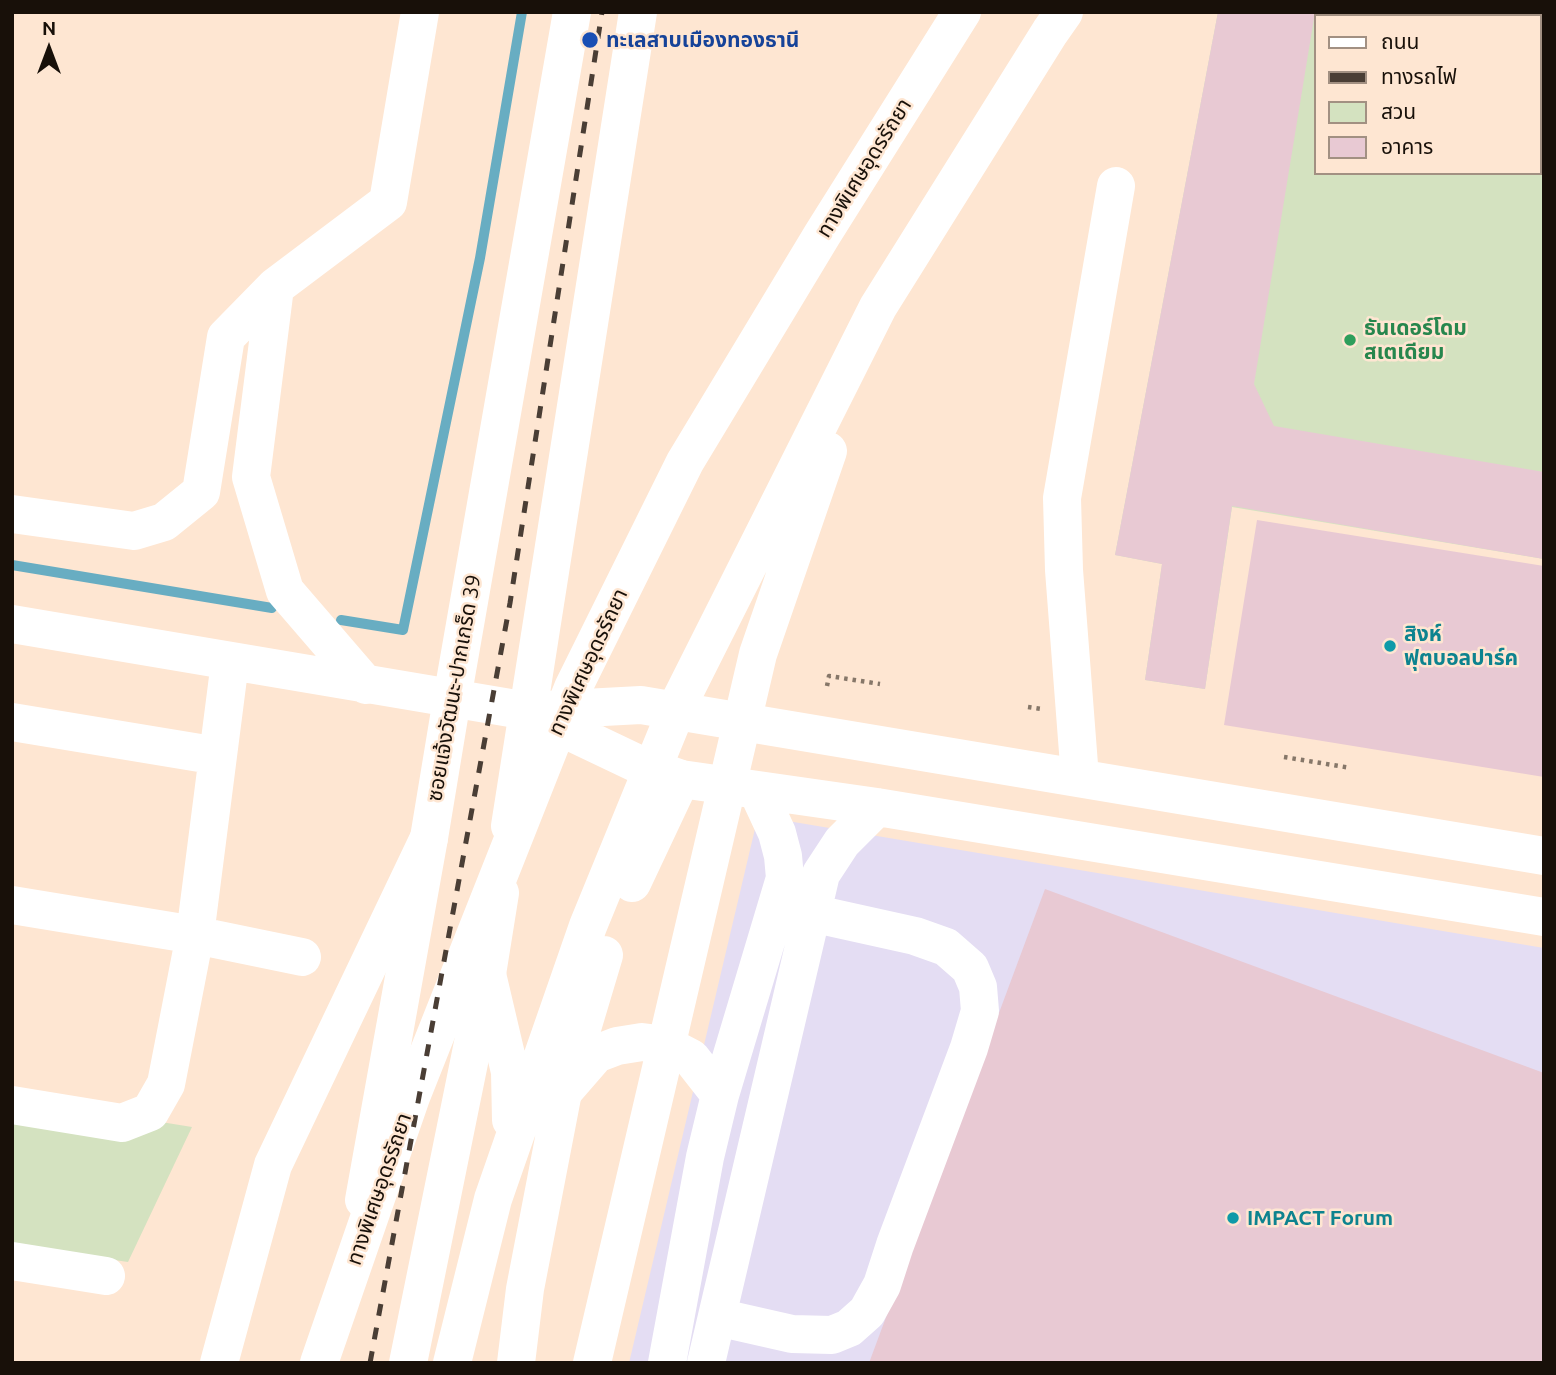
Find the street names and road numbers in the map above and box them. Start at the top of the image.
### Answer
street label: ทางพิเศษอุดรรัถยา [811,94,917,242]
street label: ซอยแจ้งวัฒนะ-ปากเกร็ด 39 [422,573,486,803]
street label: ทางพิเศษอุดรรัถยา [543,585,633,739]
street label: ทางพิเศษอุดรรัถยา [341,1110,417,1268]

